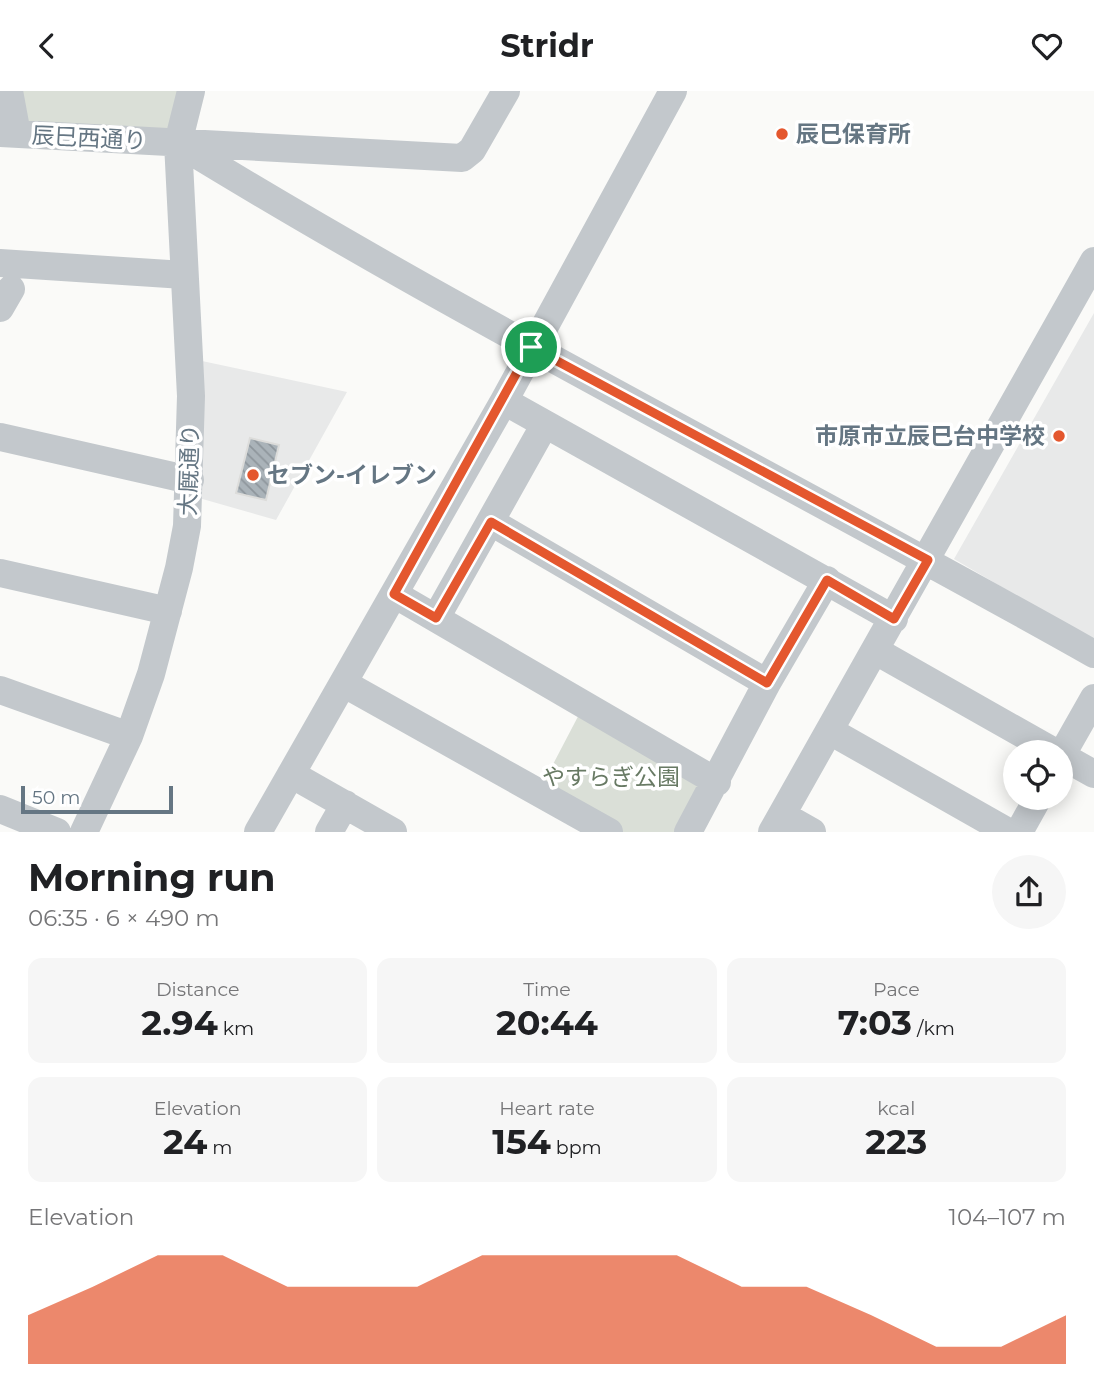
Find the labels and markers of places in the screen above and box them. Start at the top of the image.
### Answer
place label: 辰巳保育所 [796,120,911,148]
marker: 辰巳保育所 [774,126,790,142]
pin [501,317,561,377]
place label: 市原市立辰巳台中学校 [815,422,1045,450]
marker: 市原市立辰巳台中学校 [1051,428,1067,444]
place label: セブン-イレブン [267,461,437,489]
marker: セブン-イレブン [245,467,261,483]

